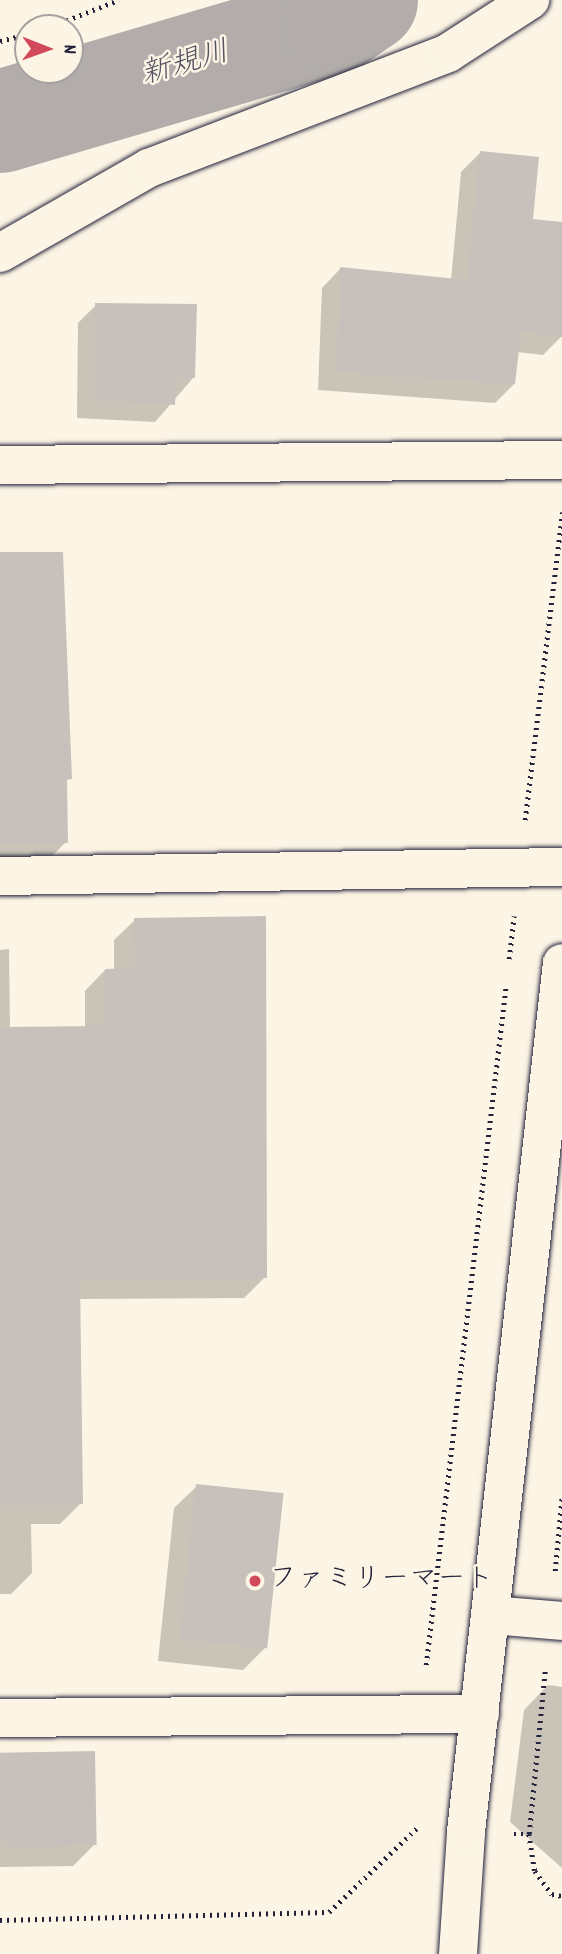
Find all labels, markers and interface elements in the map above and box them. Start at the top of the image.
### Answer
north arrow [14,14,84,84]
water label: 新規川 [138,36,234,96]
text: N [55,44,82,54]
place label: ファミリーマート [269,1564,493,1598]
marker: ファミリーマート [247,1573,263,1589]

